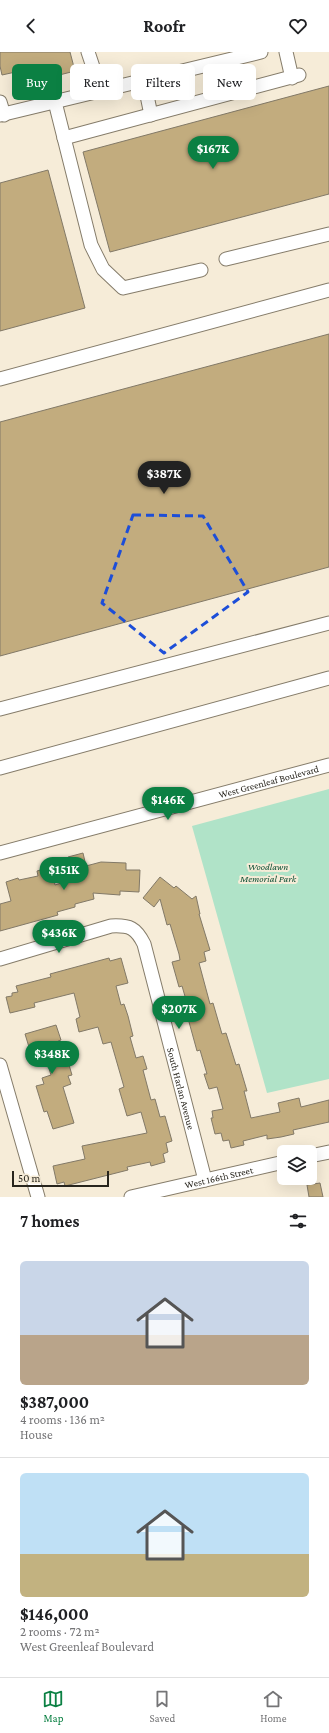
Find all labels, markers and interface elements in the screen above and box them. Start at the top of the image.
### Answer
icon: back [20,15,42,37]
icon: heart [287,15,309,37]
text: Roofr [143,16,186,36]
chip: Buy [12,64,62,100]
chip: Rent [70,64,123,100]
chip: Filters [131,64,195,100]
chip: New [203,64,256,100]
pin: $167K [185,136,241,170]
text: $167K [197,141,229,156]
pin: $387K [136,461,192,495]
text: $387K [147,466,181,481]
street label: West Greenleaf Boulevard [217,762,321,800]
pin: $146K [140,787,196,821]
text: $146K [151,792,185,807]
pin: $151K [36,857,92,891]
park label: Woodlawn Memorial Park [239,861,297,884]
text: $151K [49,862,79,877]
pin: $436K [31,920,87,954]
text: $436K [41,925,77,940]
pin: $207K [151,996,207,1030]
text: $207K [161,1001,197,1016]
pin: $348K [24,1041,80,1075]
text: $348K [34,1046,70,1061]
street label: South Harlan Avenue [165,1046,197,1131]
map controls [277,1145,317,1185]
button: layers [277,1145,317,1185]
street label: West 166th Street [184,1164,255,1190]
scale bar [12,1169,109,1188]
text: 50 m [18,1172,40,1184]
icon: filters [287,1210,309,1232]
text: 7 homes [20,1212,79,1231]
icon: home [129,1287,201,1359]
text: $387,000 [20,1393,89,1412]
text: 4 rooms · 136 m² [20,1412,105,1427]
text: House [20,1427,53,1442]
icon: home [129,1499,201,1571]
text: $146,000 [20,1605,89,1624]
text: 2 rooms · 72 m² [20,1624,100,1639]
text: West Greenleaf Boulevard [20,1639,154,1654]
tab: Map [42,1688,64,1724]
tab: Saved [149,1688,175,1724]
tab: Home [260,1688,287,1724]

